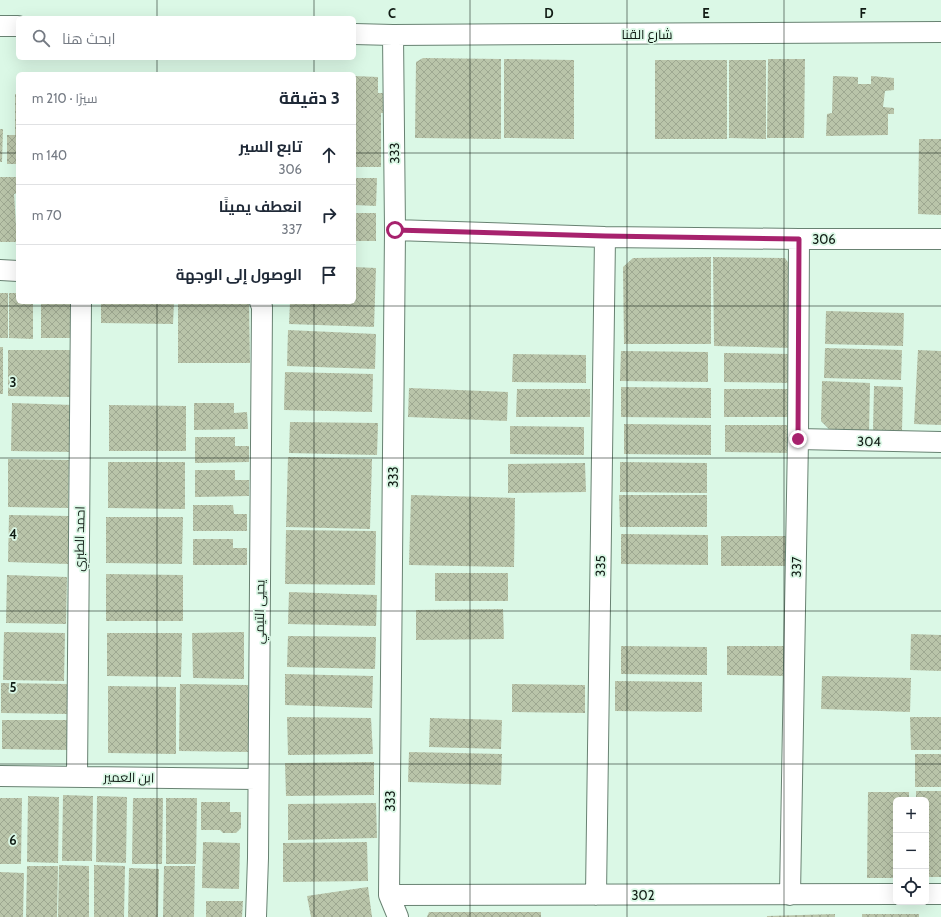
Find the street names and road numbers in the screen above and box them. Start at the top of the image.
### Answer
street label: شارع القنا [621,26,673,43]
street label: 333 [386,142,402,164]
street label: 306 [812,231,836,247]
street label: 304 [857,433,881,449]
street label: 333 [385,466,401,488]
street label: احمد الطبري [70,506,91,572]
street label: 335 [592,555,608,577]
street label: 337 [788,556,804,577]
street label: يحيى التيمي [250,579,271,644]
street label: ابن العمير [102,769,155,785]
street label: 333 [382,790,398,812]
street label: 302 [632,887,655,903]

